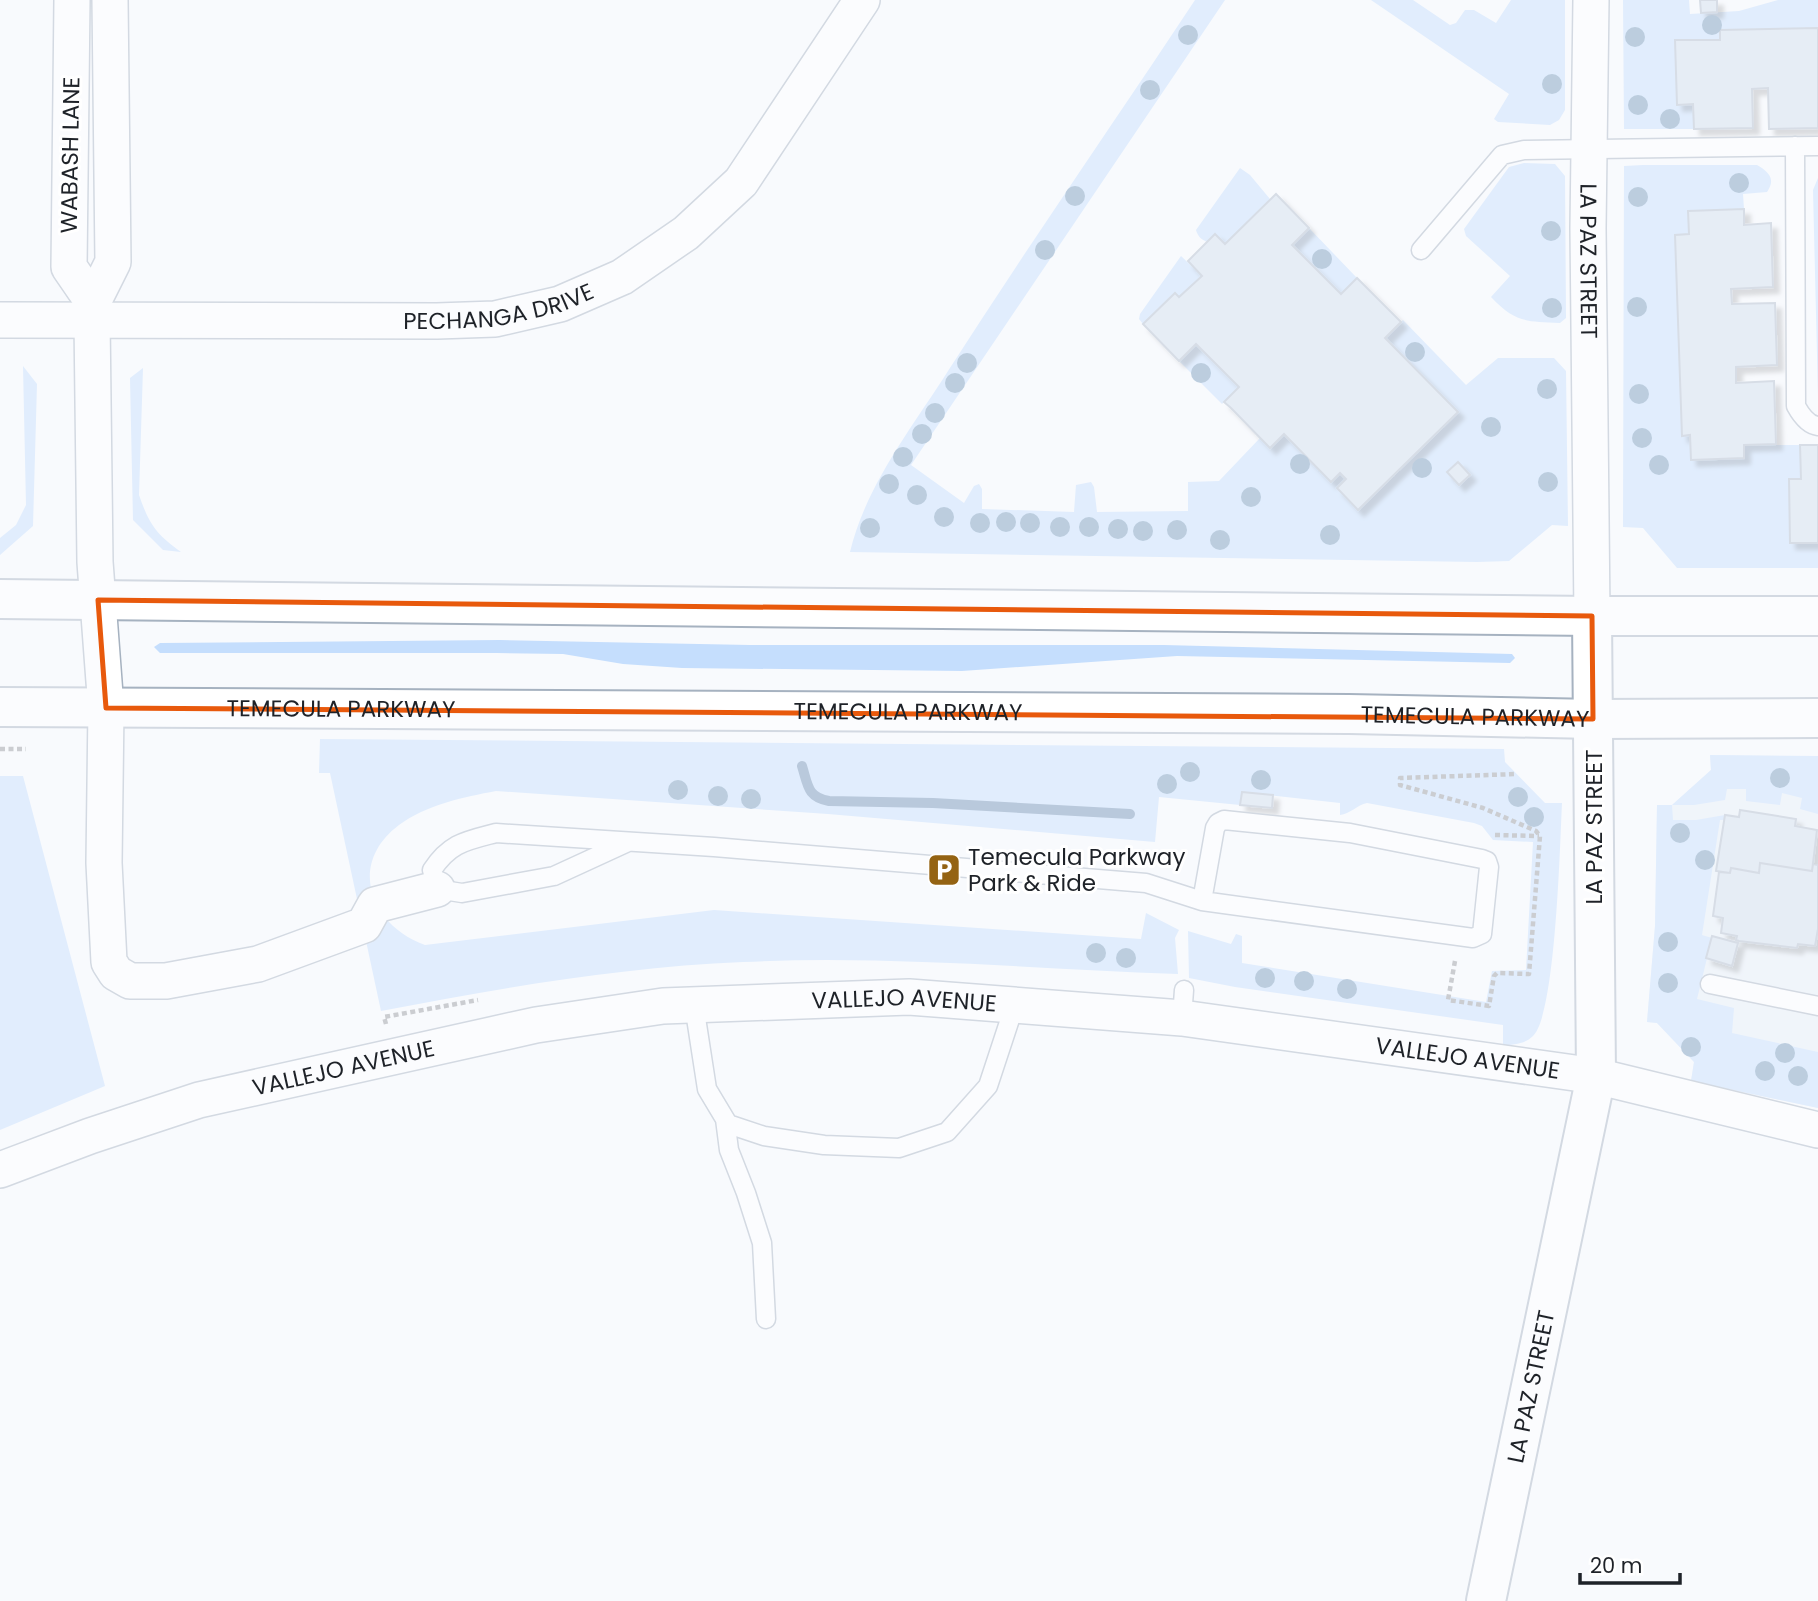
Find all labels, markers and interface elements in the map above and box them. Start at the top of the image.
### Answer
street label: WABASH LANE [53,76,87,234]
street label: LA PAZ STREET [1572,183,1605,339]
street label: PECHANGA DRIVE [403,275,598,337]
street label: TEMECULA PARKWAY [227,692,455,725]
street label: TEMECULA PARKWAY [794,695,1022,728]
street label: TEMECULA PARKWAY [1360,698,1590,735]
street label: LA PAZ STREET [1578,750,1610,904]
place label: Temecula Parkway Park & Ride [968,841,1185,899]
parking icon: Temecula Parkway Park & Ride [925,851,963,889]
street label: VALLEJO AVENUE [811,981,998,1020]
street label: VALLEJO AVENUE [1373,1029,1562,1087]
street label: VALLEJO AVENUE [249,1032,438,1104]
street label: LA PAZ STREET [1499,1307,1562,1466]
scale bar [1580,1542,1680,1586]
text: 20 m [1590,1551,1643,1580]

